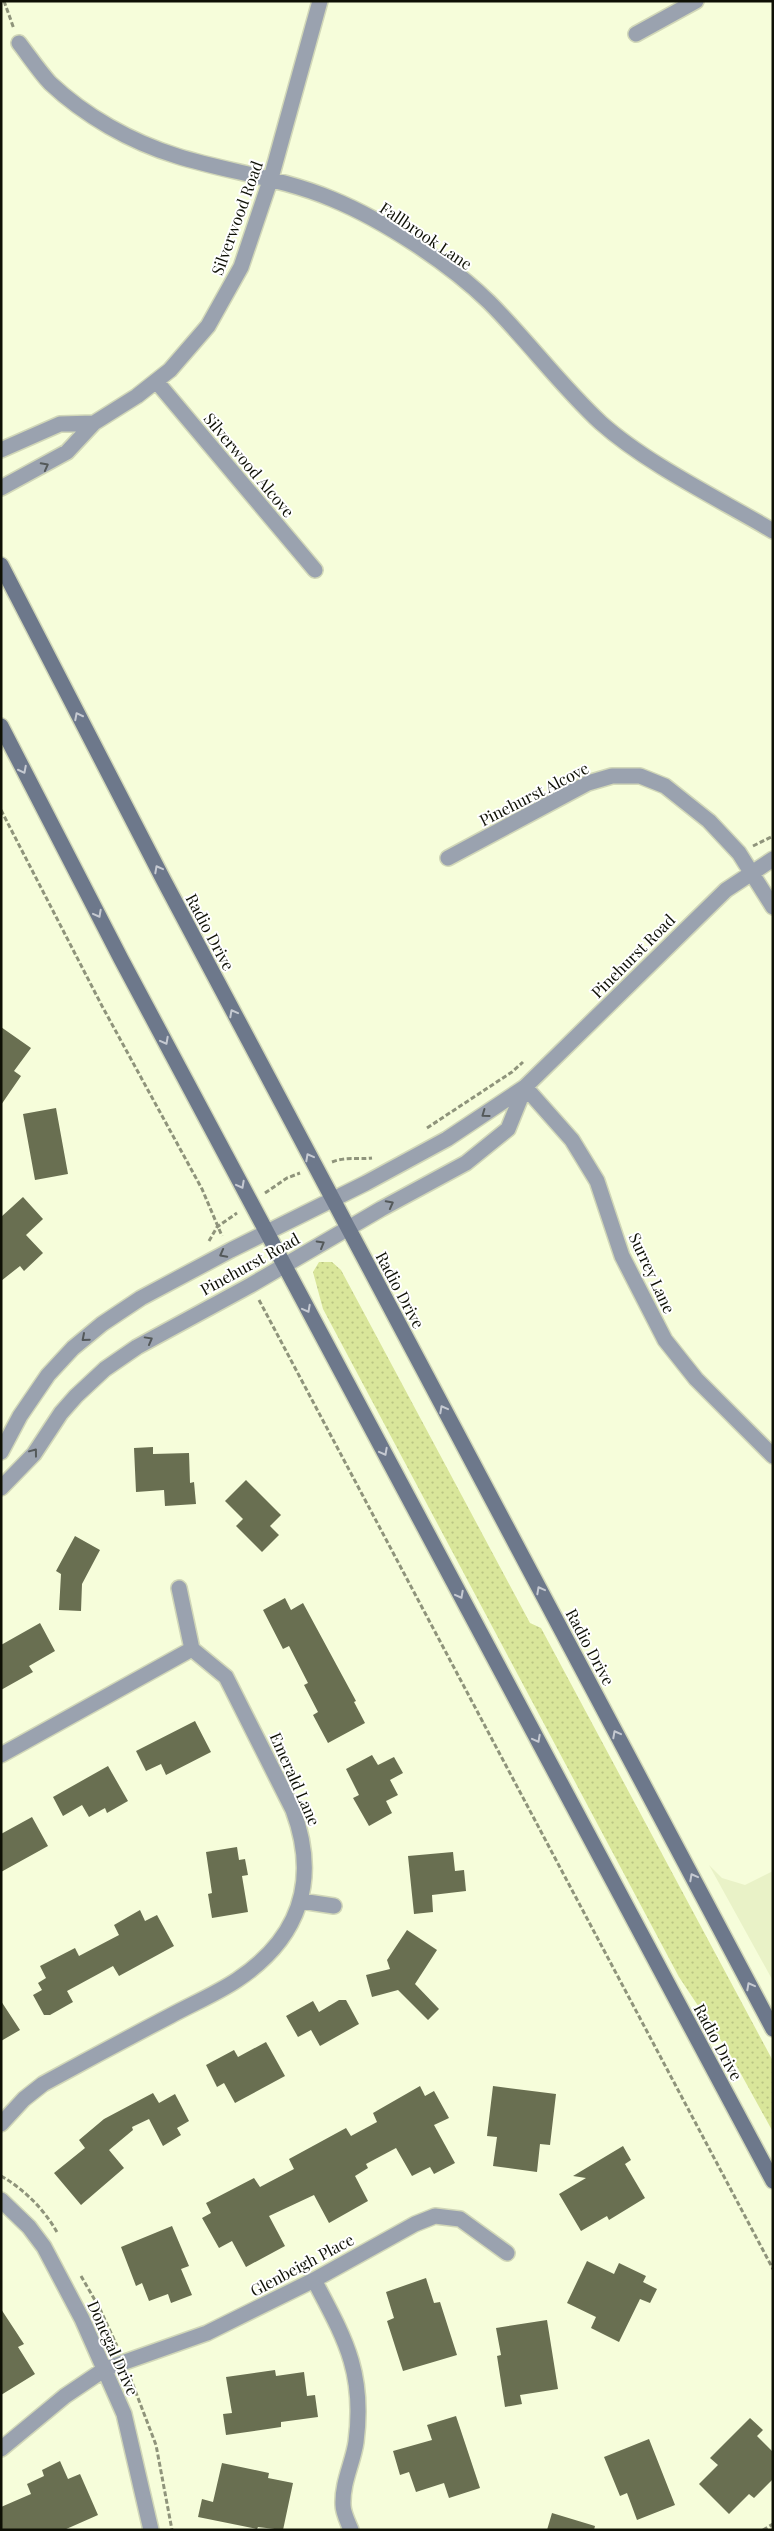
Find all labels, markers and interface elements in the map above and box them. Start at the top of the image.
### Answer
street label: Silverwood Road [206,158,267,278]
street label: Fallbrook Lane [376,197,476,274]
street label: Silverwood Alcove [200,408,299,521]
one-way arrow [39,462,48,472]
one-way arrow [74,712,84,721]
street label: Pinehurst Alcove [475,757,592,830]
one-way arrow [17,764,27,773]
one-way arrow [154,866,164,875]
street label: Radio Drive [181,890,239,974]
one-way arrow [92,909,102,918]
street label: Pinehurst Road [586,909,679,1002]
one-way arrow [229,1009,239,1018]
one-way arrow [159,1036,169,1045]
one-way arrow [481,1108,490,1117]
one-way arrow [306,1153,316,1162]
one-way arrow [235,1179,245,1188]
one-way arrow [385,1200,394,1210]
street label: Pinehurst Road [196,1228,303,1300]
street label: Surrey Lane [625,1229,680,1316]
one-way arrow [316,1240,325,1250]
one-way arrow [219,1248,228,1258]
street label: Radio Drive [371,1248,429,1332]
one-way arrow [301,1303,311,1312]
one-way arrow [81,1332,90,1341]
one-way arrow [143,1337,152,1347]
one-way arrow [439,1405,449,1414]
one-way arrow [378,1447,388,1456]
one-way arrow [28,1448,37,1458]
one-way arrow [536,1586,546,1595]
one-way arrow [454,1590,464,1599]
street label: Radio Drive [561,1605,619,1689]
street label: Emerald Lane [266,1729,325,1829]
one-way arrow [612,1730,622,1739]
one-way arrow [531,1734,541,1743]
one-way arrow [689,1873,699,1882]
one-way arrow [746,1982,756,1991]
street label: Radio Drive [689,2000,747,2084]
street label: Glenbeigh Place [246,2228,357,2301]
street label: Donegal Drive [83,2297,144,2399]

